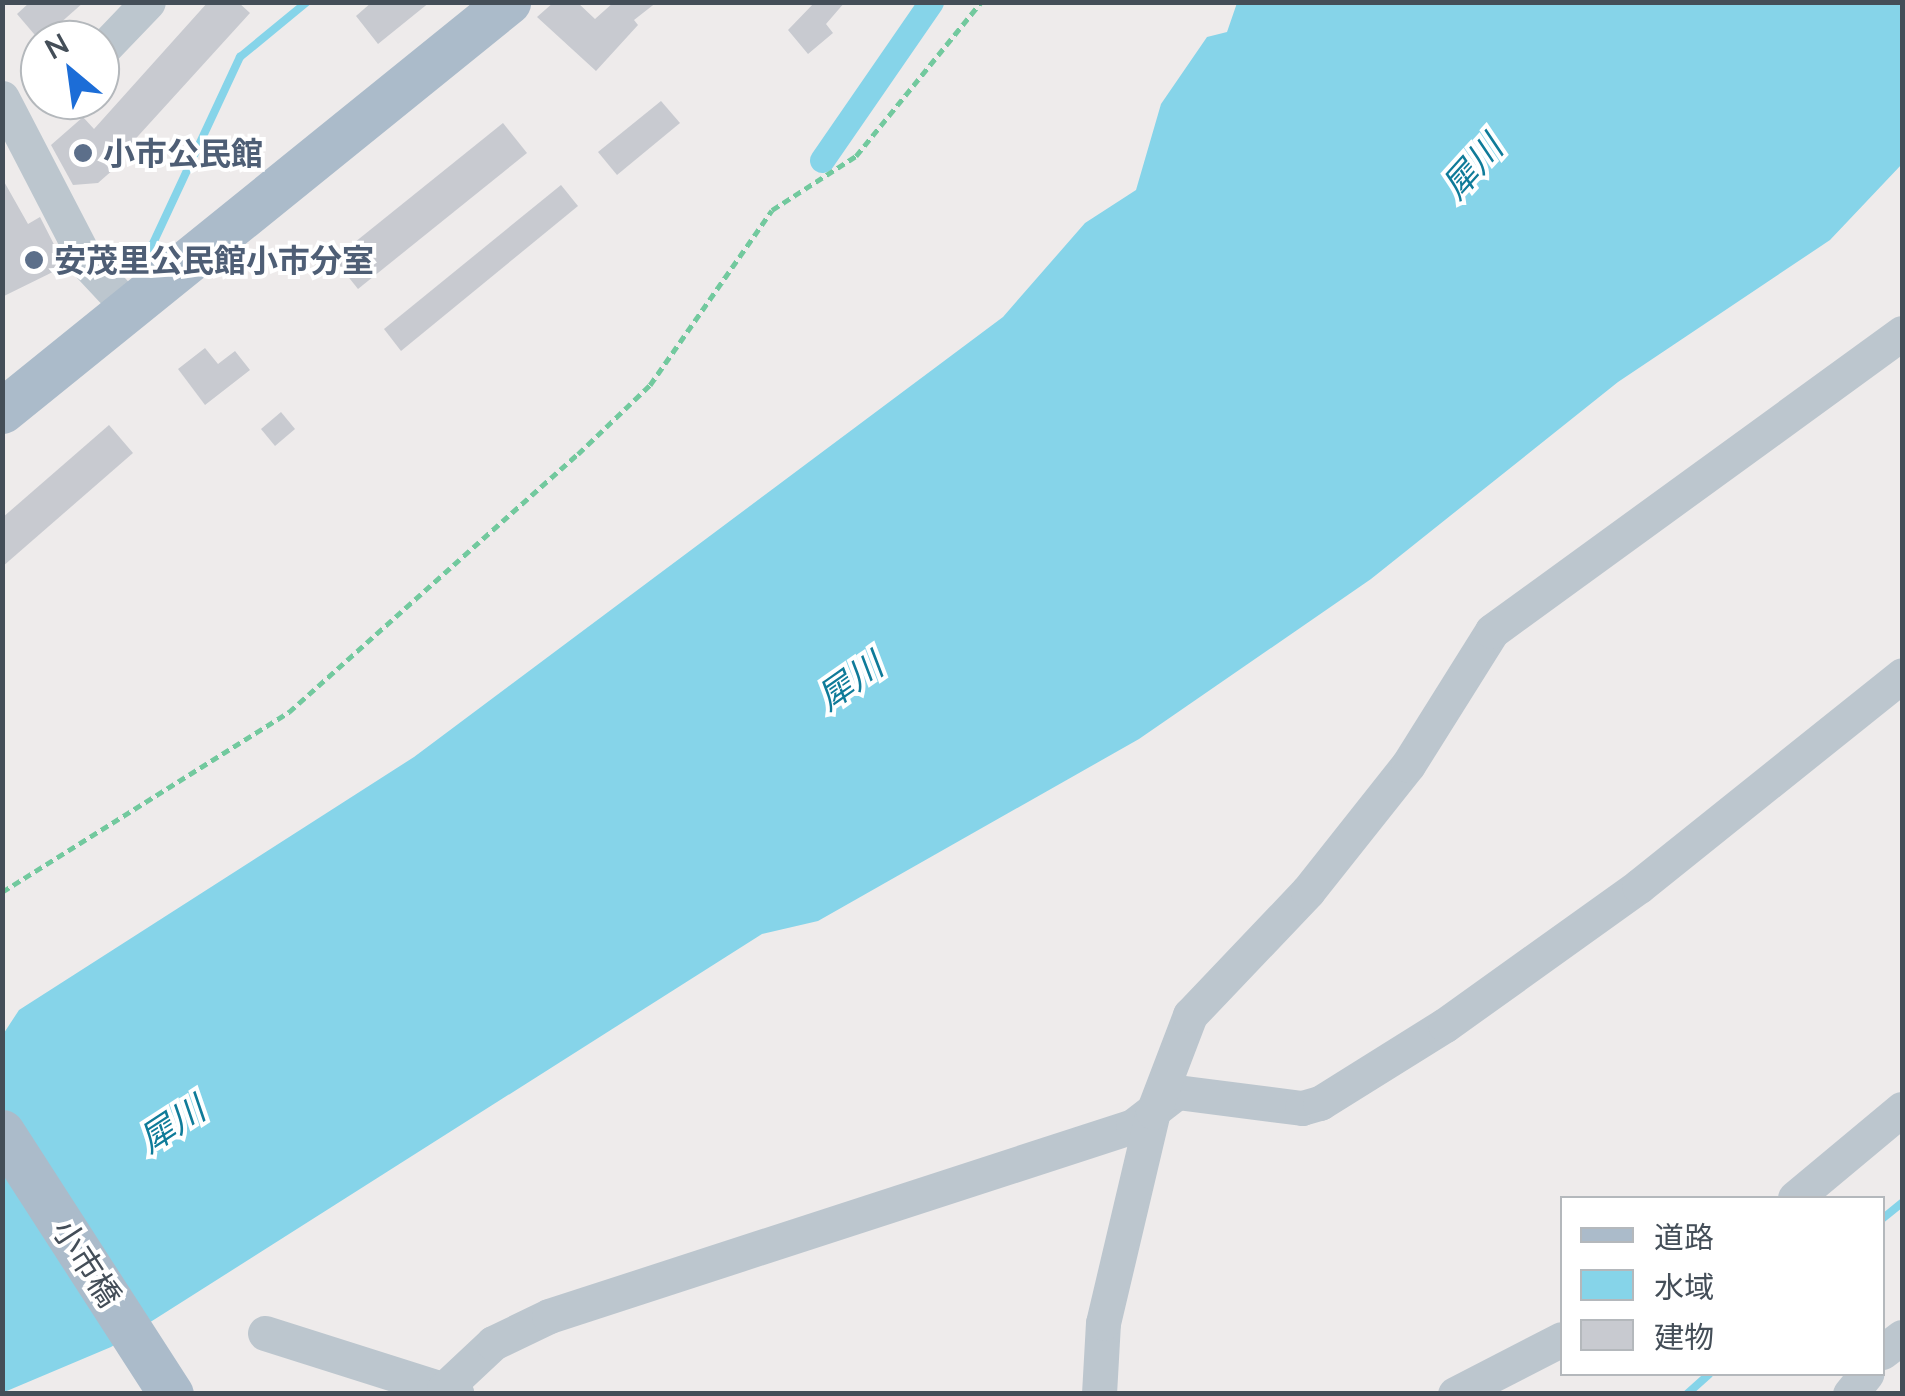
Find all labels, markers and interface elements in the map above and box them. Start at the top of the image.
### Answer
north arrow [20,20,120,120]
text: N [39,25,74,66]
water label: 犀川 [1432,126,1510,206]
place label: 小市公民館 [103,134,263,172]
marker: 小市公民館 [72,142,94,164]
place label: 安茂里公民館小市分室 [54,241,374,279]
marker: 安茂里公民館小市分室 [23,249,45,271]
water label: 犀川 [808,643,890,717]
water label: 犀川 [130,1086,212,1160]
legend [1560,1196,1885,1376]
street label: 小市橋 [45,1212,129,1314]
text: 道路 [1654,1218,1714,1254]
text: 水域 [1654,1268,1714,1304]
text: 建物 [1654,1318,1714,1354]

